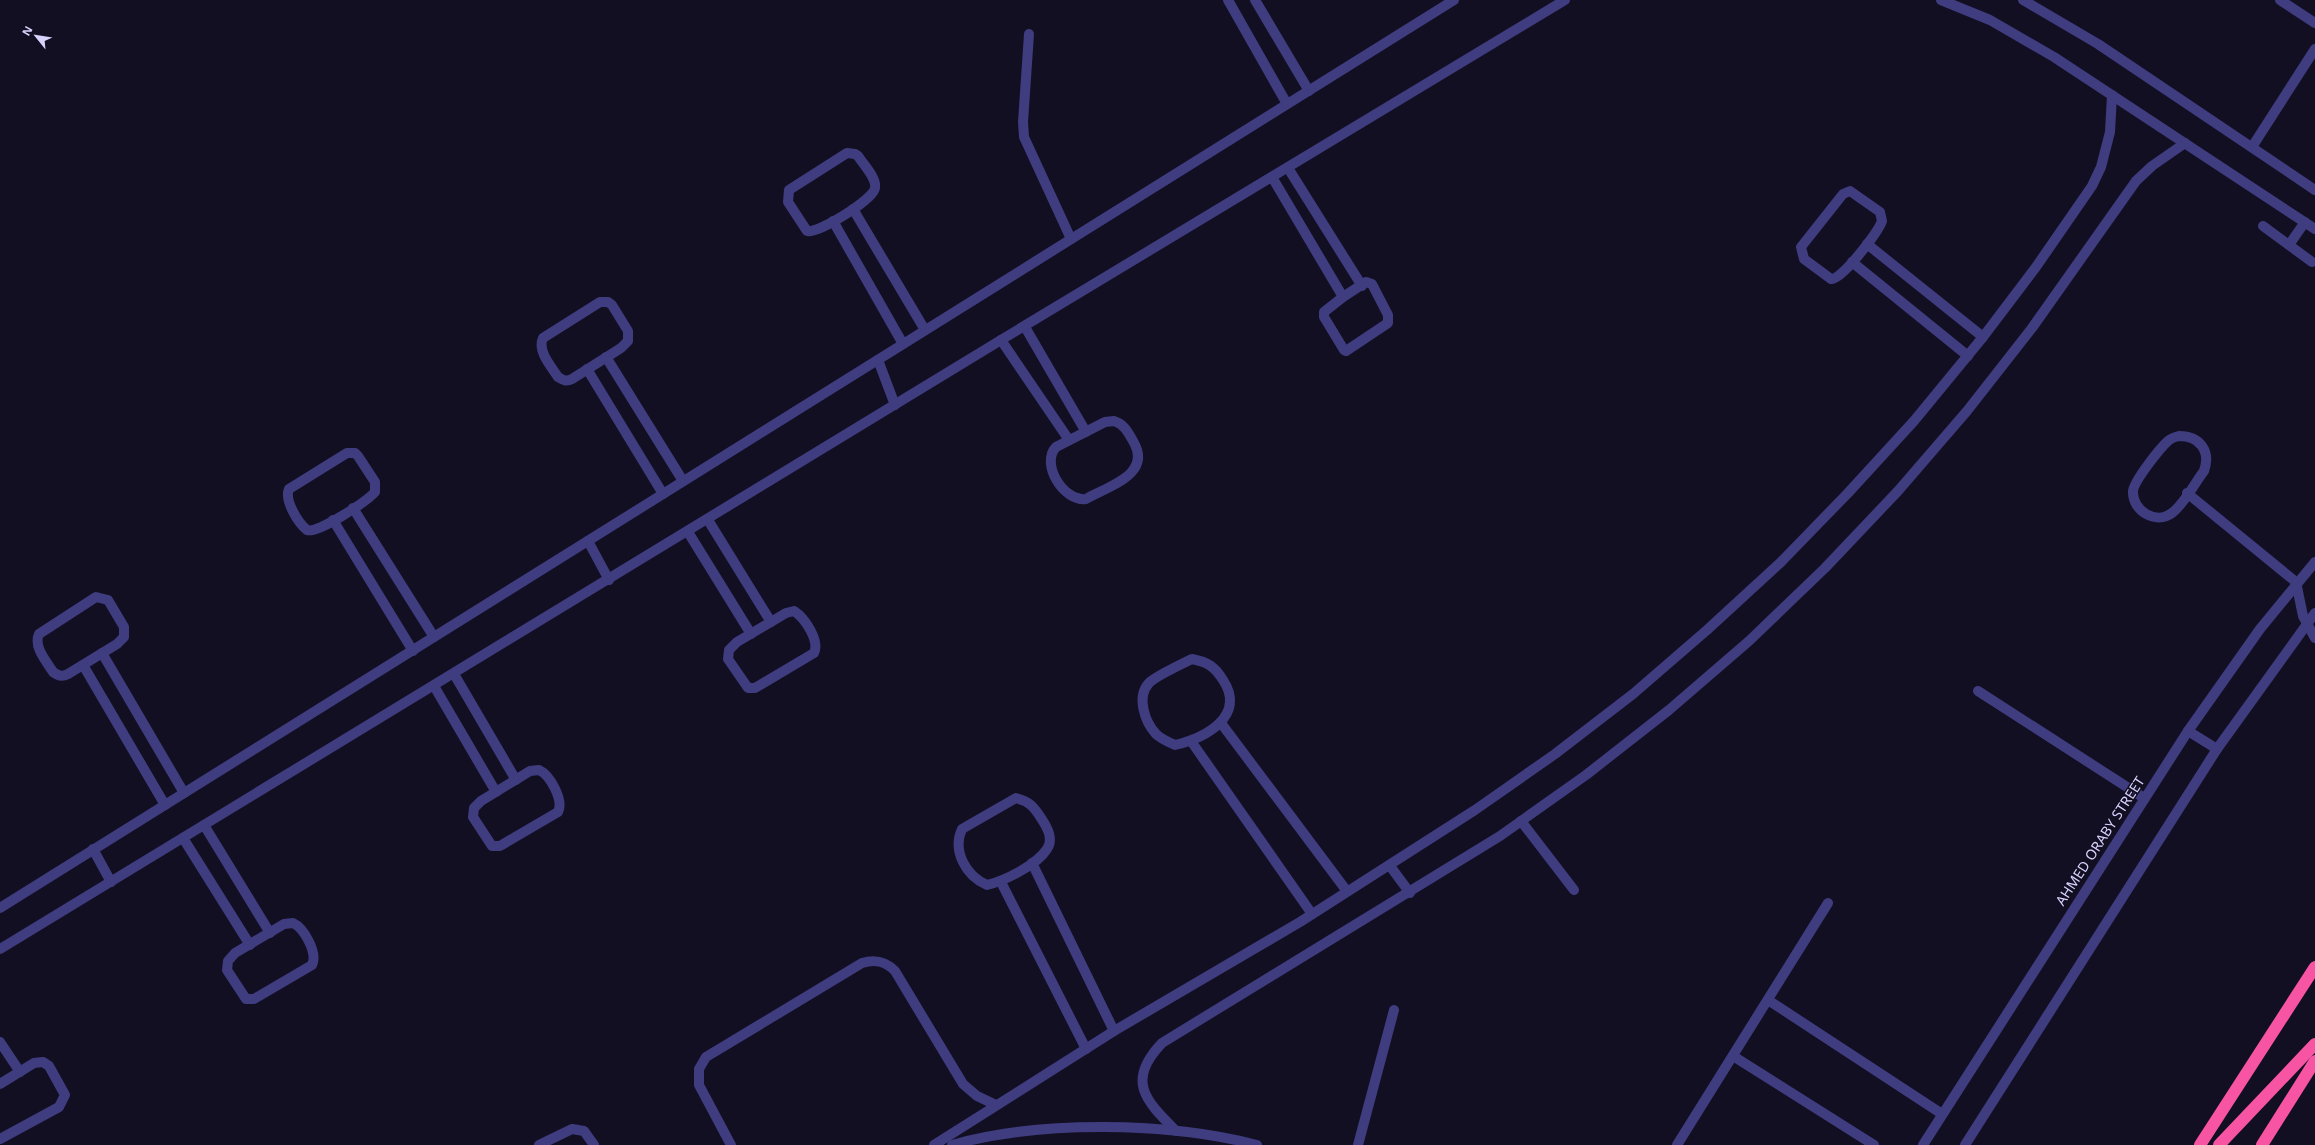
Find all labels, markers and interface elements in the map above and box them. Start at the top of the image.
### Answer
north arrow [16,16,56,56]
text: N [18,23,36,38]
street label: AHMED ORABY STREET [2051,772,2149,909]

